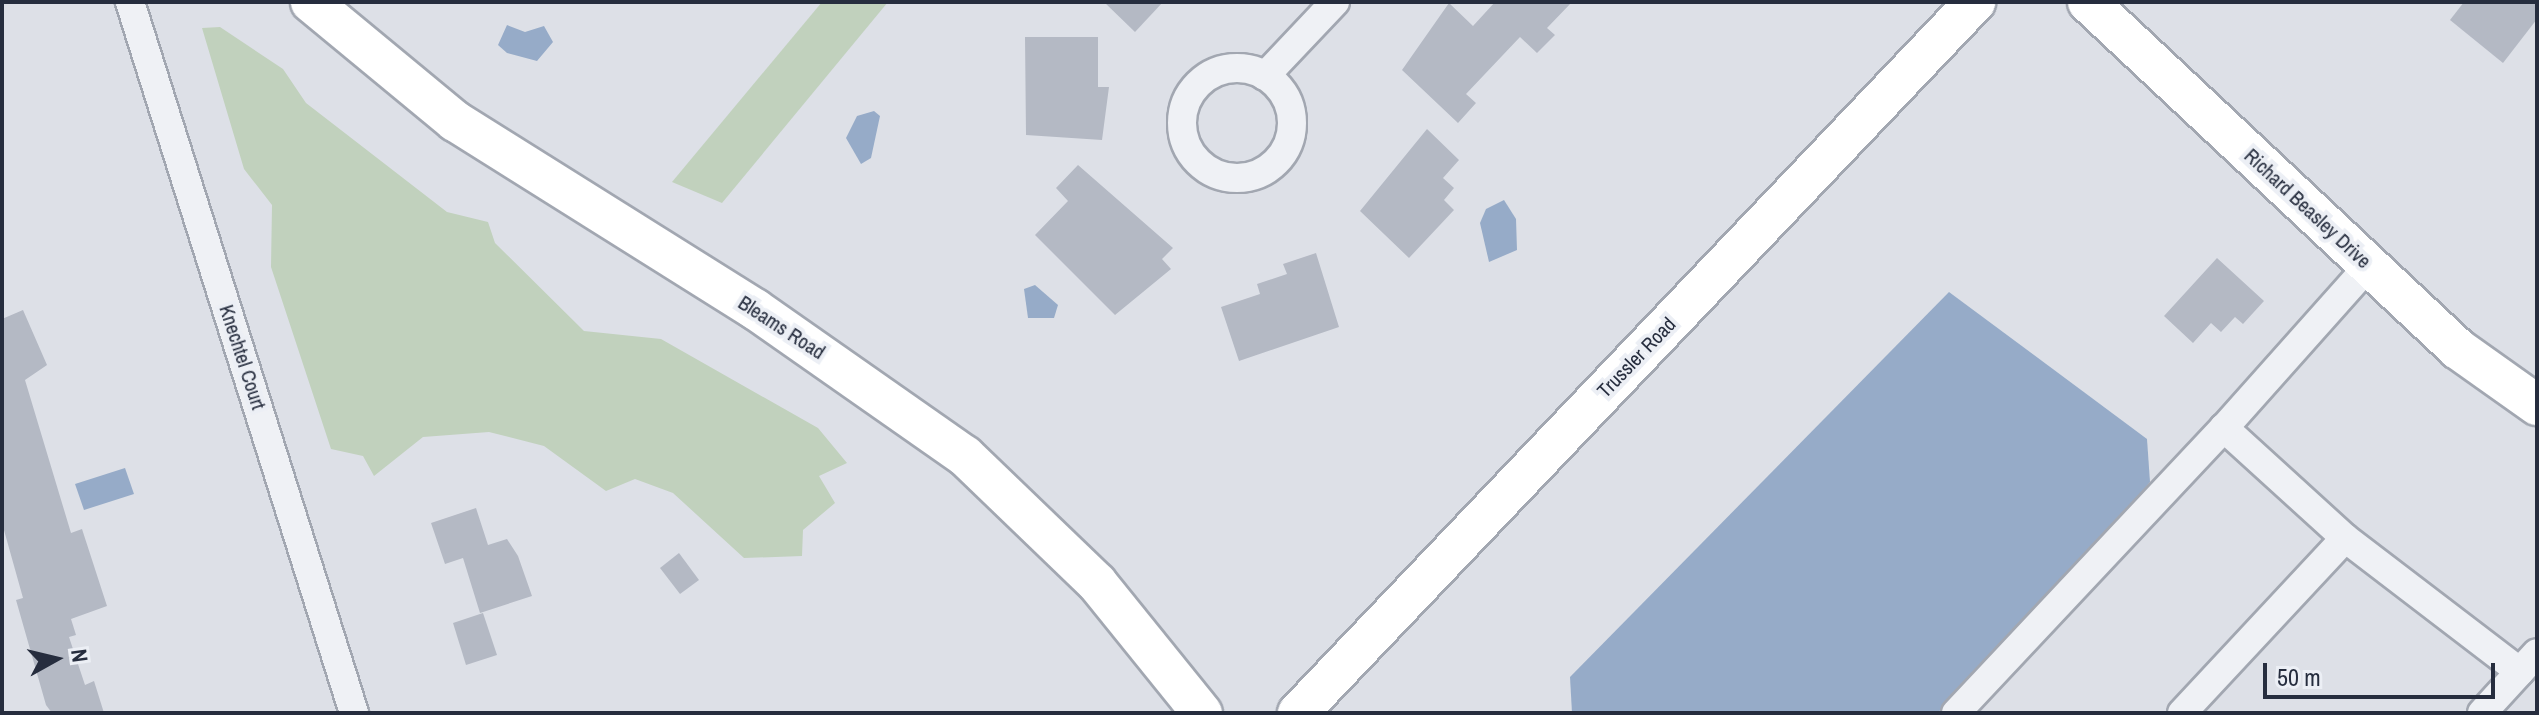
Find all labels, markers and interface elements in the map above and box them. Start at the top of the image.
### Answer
street label: Richard Beasley Drive [2240,143,2376,273]
street label: Bleams Road [734,290,830,364]
street label: Knechtel Court [215,302,271,412]
street label: Trussler Road [1592,312,1680,402]
north arrow [16,619,96,699]
text: N [64,647,96,664]
scale bar [2267,647,2499,697]
text: 50 m [2277,661,2321,693]

